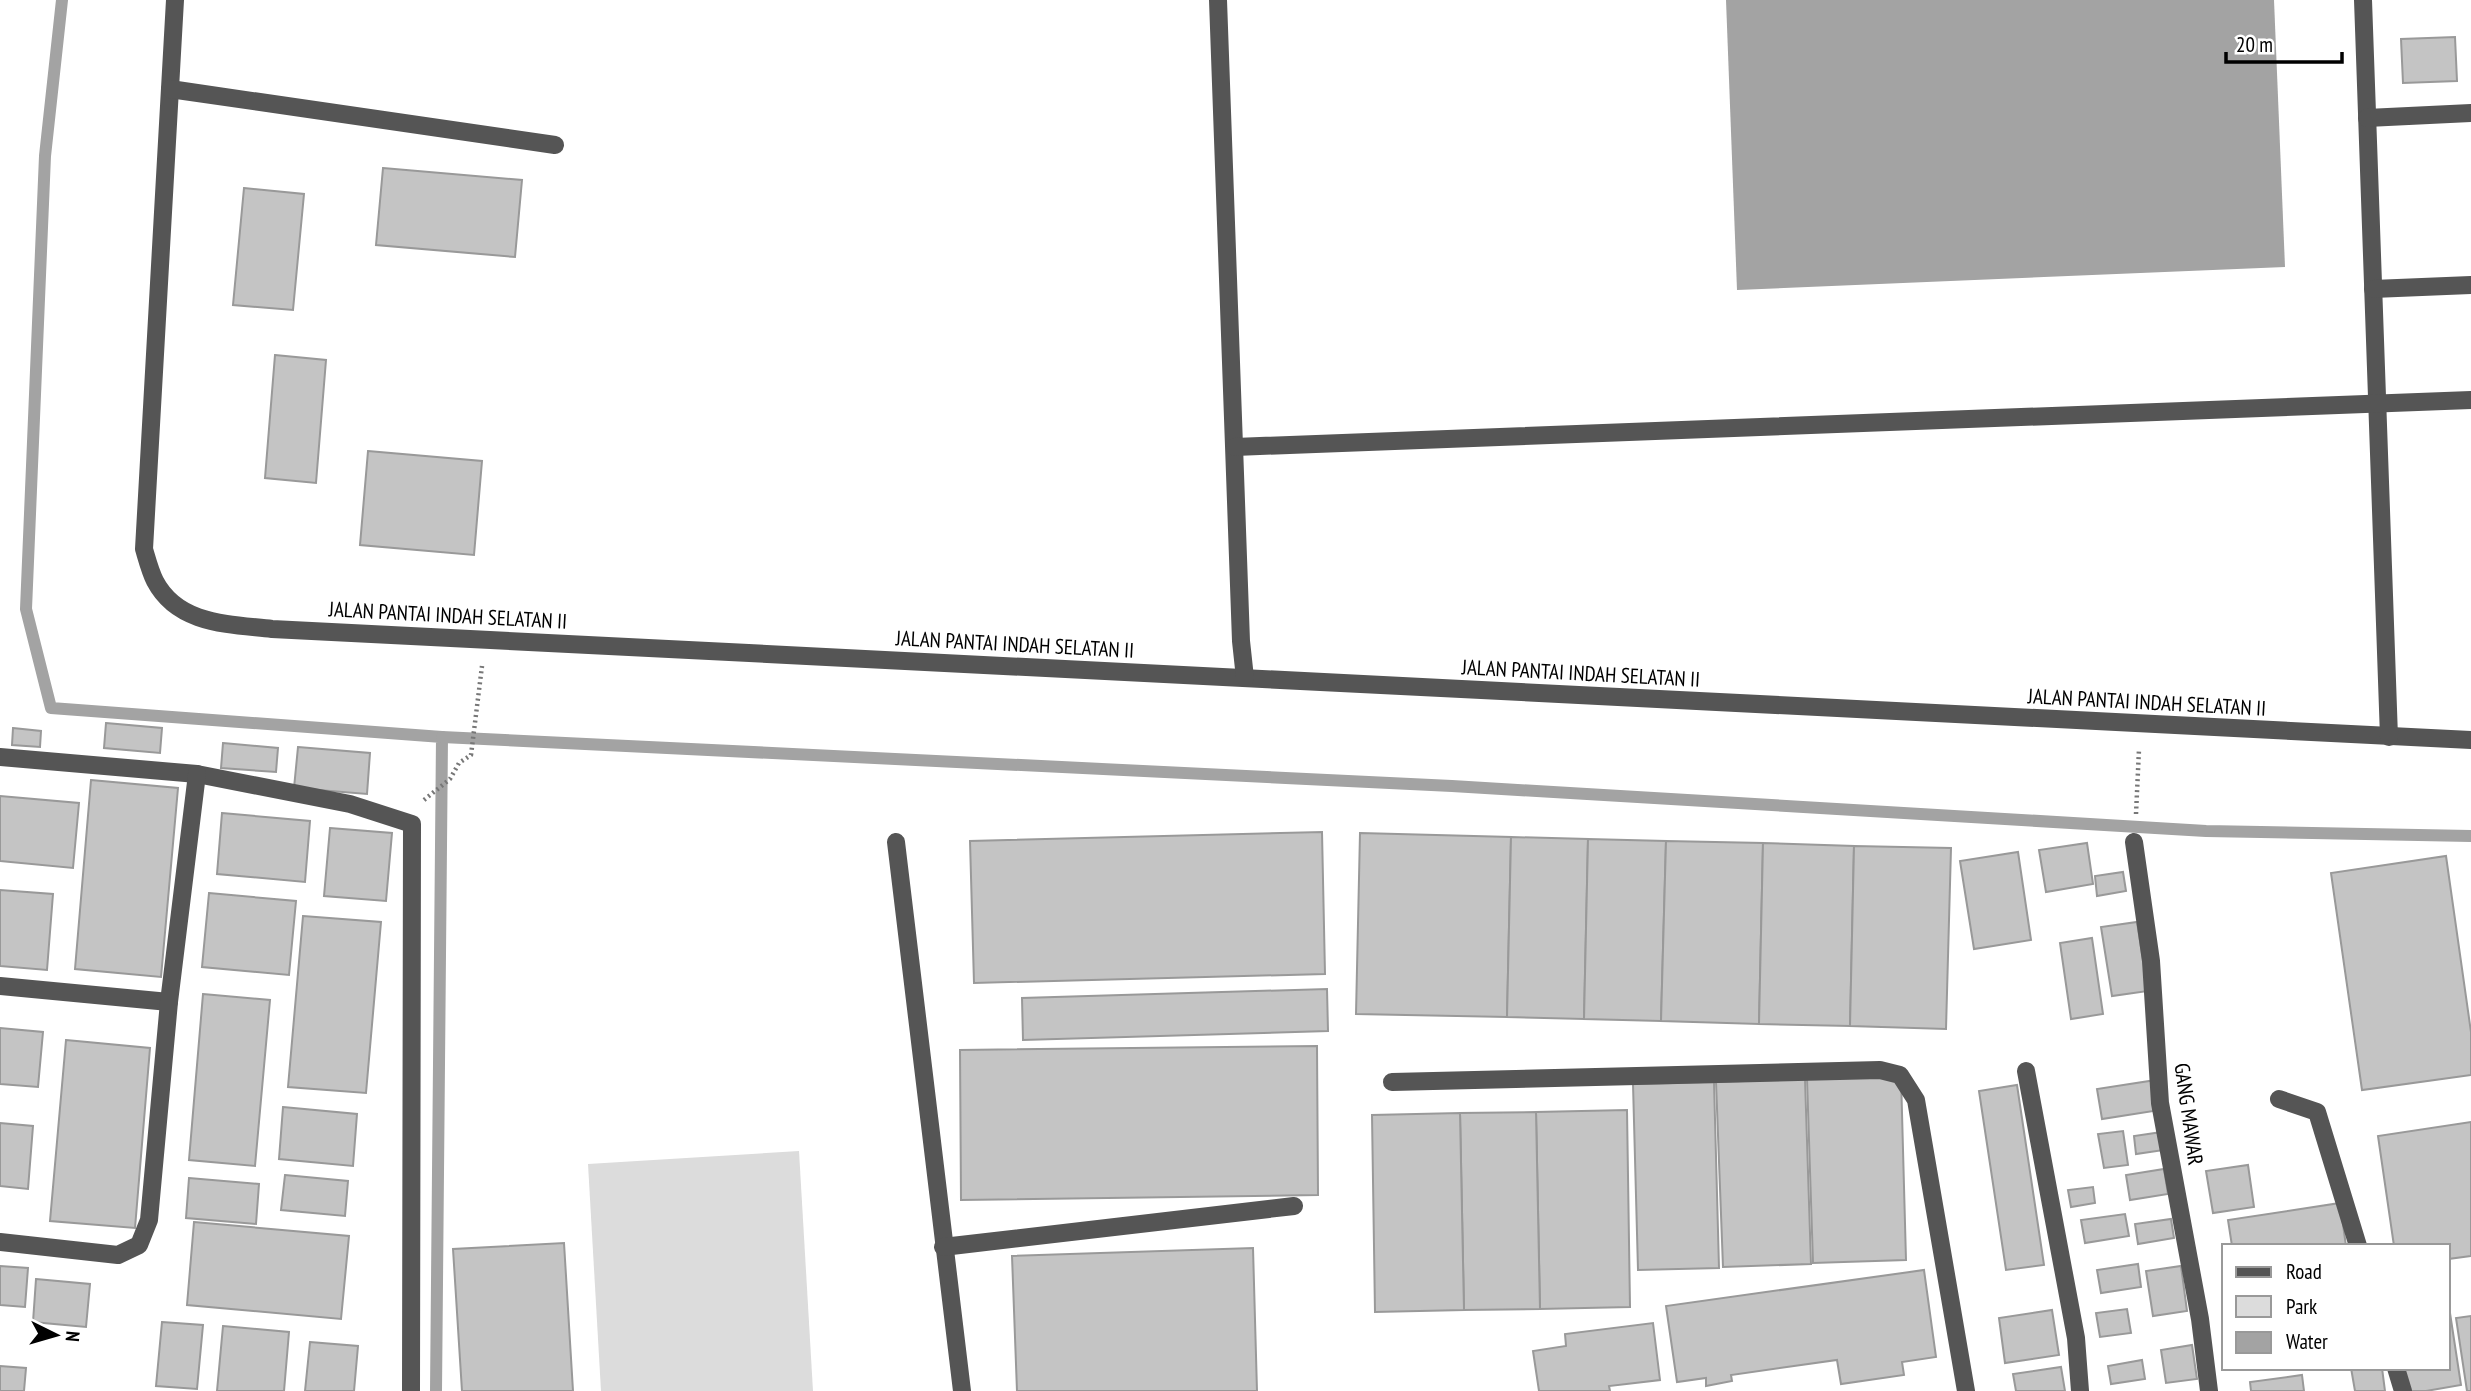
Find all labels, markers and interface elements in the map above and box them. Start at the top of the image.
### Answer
scale bar [2226,21,2342,65]
text: 20 m [2236,31,2273,58]
street label: JALAN PANTAI INDAH SELATAN II [327,595,568,635]
street label: JALAN PANTAI INDAH SELATAN II [894,624,1135,664]
street label: JALAN PANTAI INDAH SELATAN II [1460,653,1701,693]
street label: JALAN PANTAI INDAH SELATAN II [2026,682,2267,722]
street label: GANG MAWAR [2168,1061,2210,1167]
legend [2222,1244,2450,1370]
text: Road [2286,1258,2322,1285]
text: Park [2286,1293,2317,1320]
north arrow [21,1300,91,1370]
text: Water [2286,1328,2328,1355]
text: N [61,1330,85,1343]

